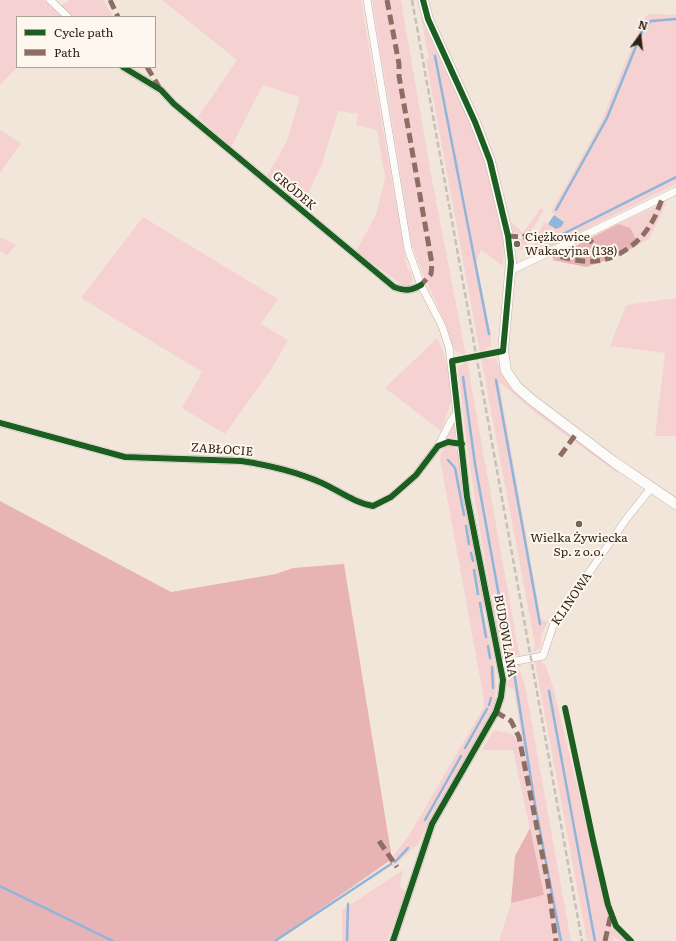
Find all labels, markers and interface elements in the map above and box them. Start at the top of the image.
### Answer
text: N [637,15,650,33]
legend [16,16,156,68]
north arrow [620,16,660,56]
text: Cycle path [54,23,114,41]
text: Path [54,43,80,61]
street label: GRÓDEK [269,169,319,213]
place label: Ciężkowice Wakacyjna (138) [525,230,617,258]
marker: Ciężkowice Wakacyjna (138) [512,239,522,249]
street label: ZABŁOCIE [190,441,254,459]
marker: Wielka Żywiecka Sp. z o.o. [574,519,584,529]
place label: Wielka Żywiecka Sp. z o.o. [530,531,628,559]
street label: KLINOWA [549,570,595,628]
street label: BUDOWLANA [491,594,519,678]

